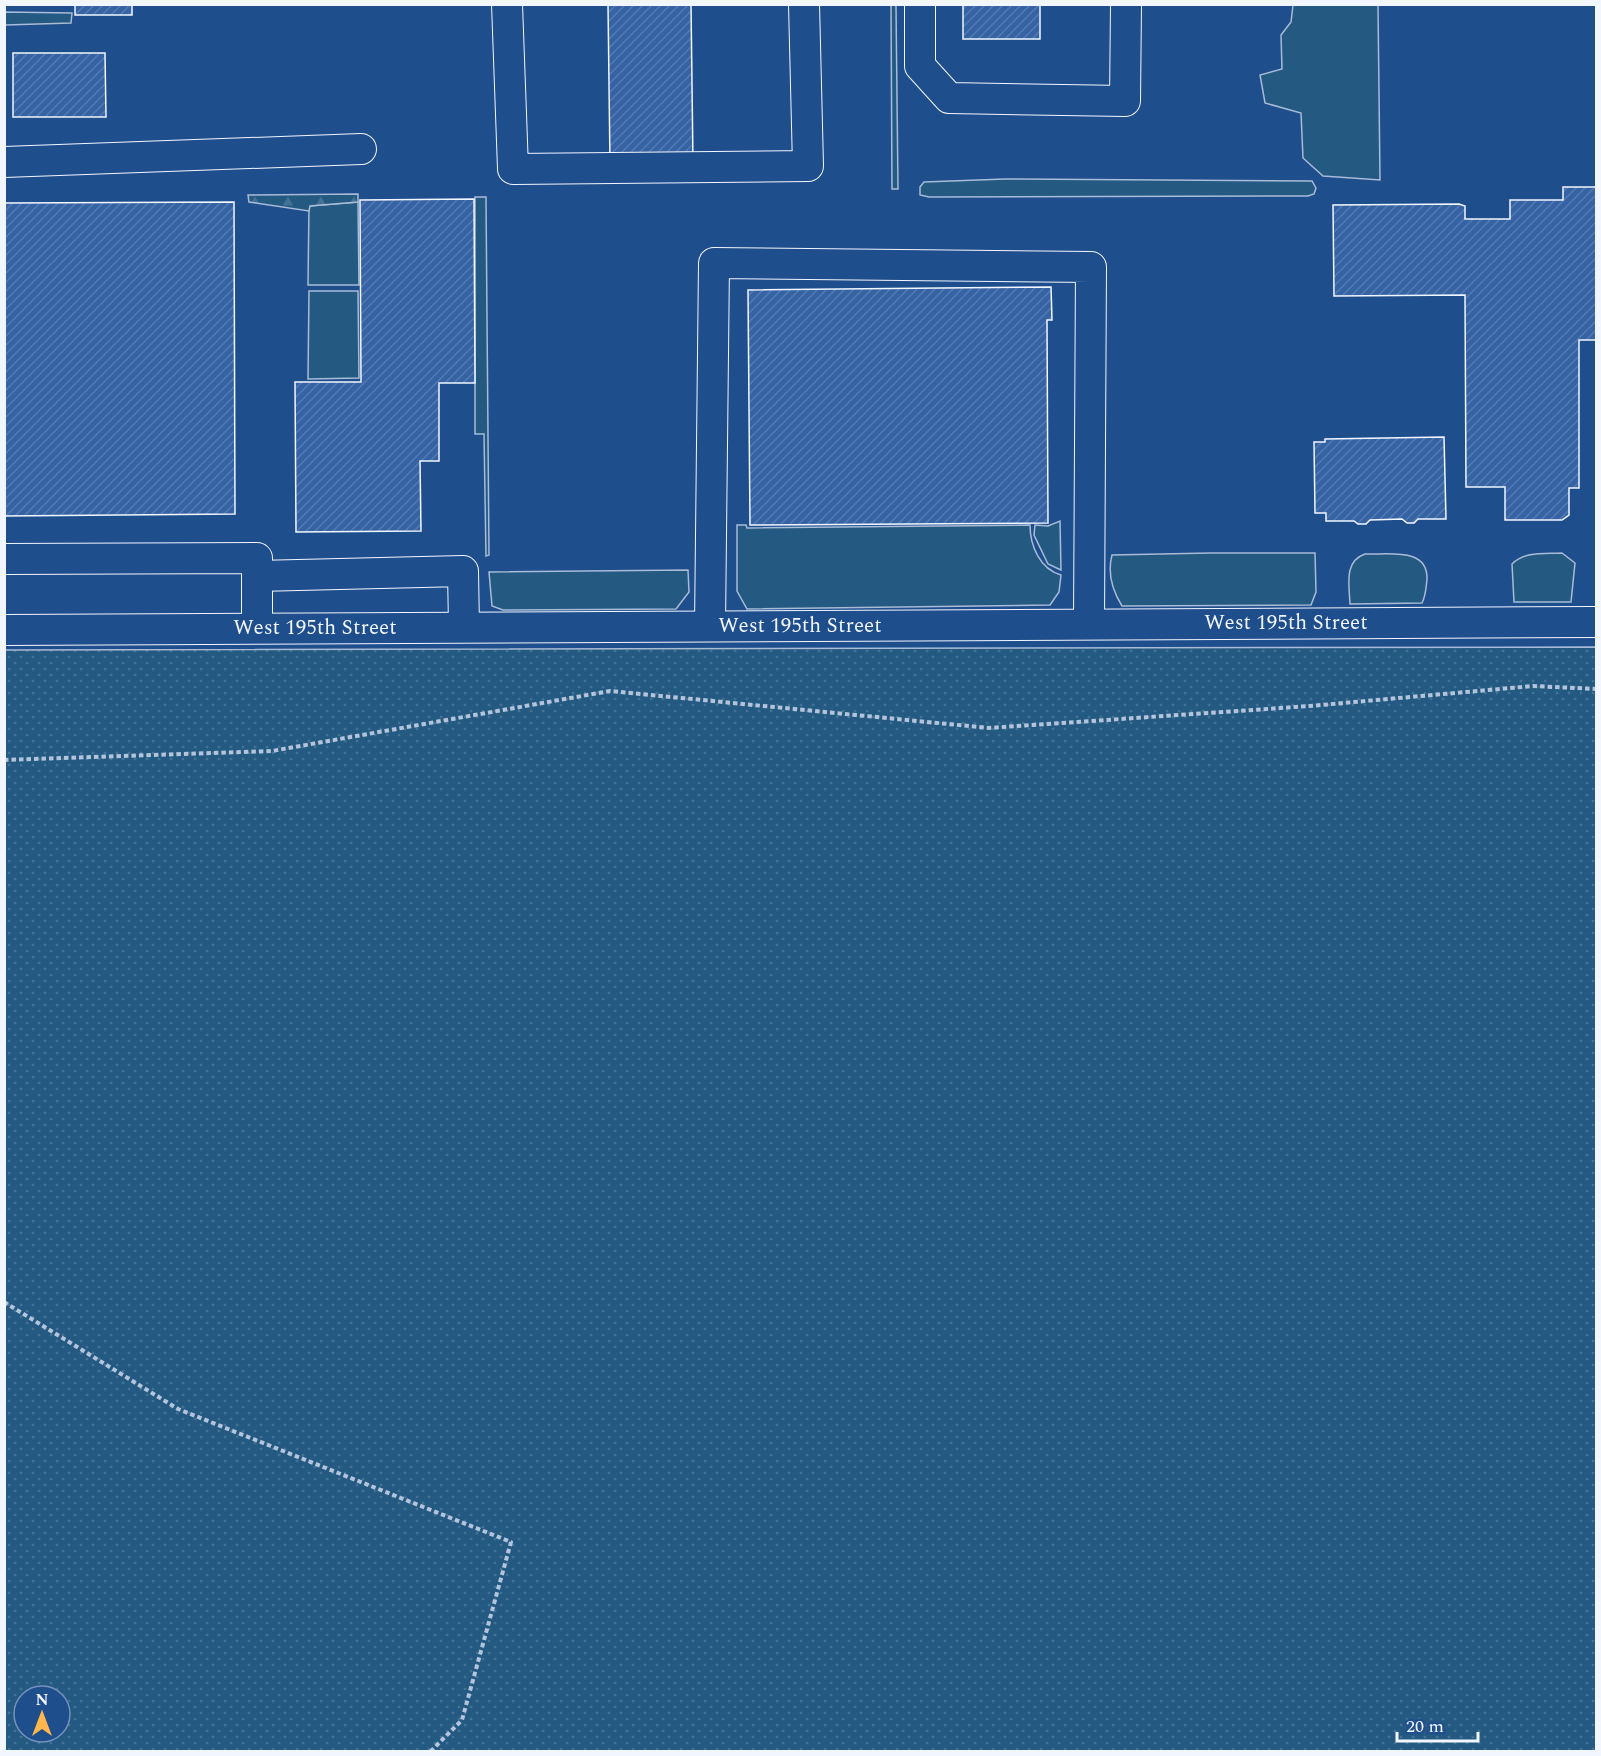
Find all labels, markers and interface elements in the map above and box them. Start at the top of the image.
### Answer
street label: West 195th Street [1204,607,1368,639]
street label: West 195th Street [718,610,882,642]
street label: West 195th Street [233,612,397,644]
north arrow [12,1684,72,1744]
text: N [35,1688,49,1712]
scale bar [1397,1705,1478,1743]
text: 20 m [1406,1713,1444,1740]

